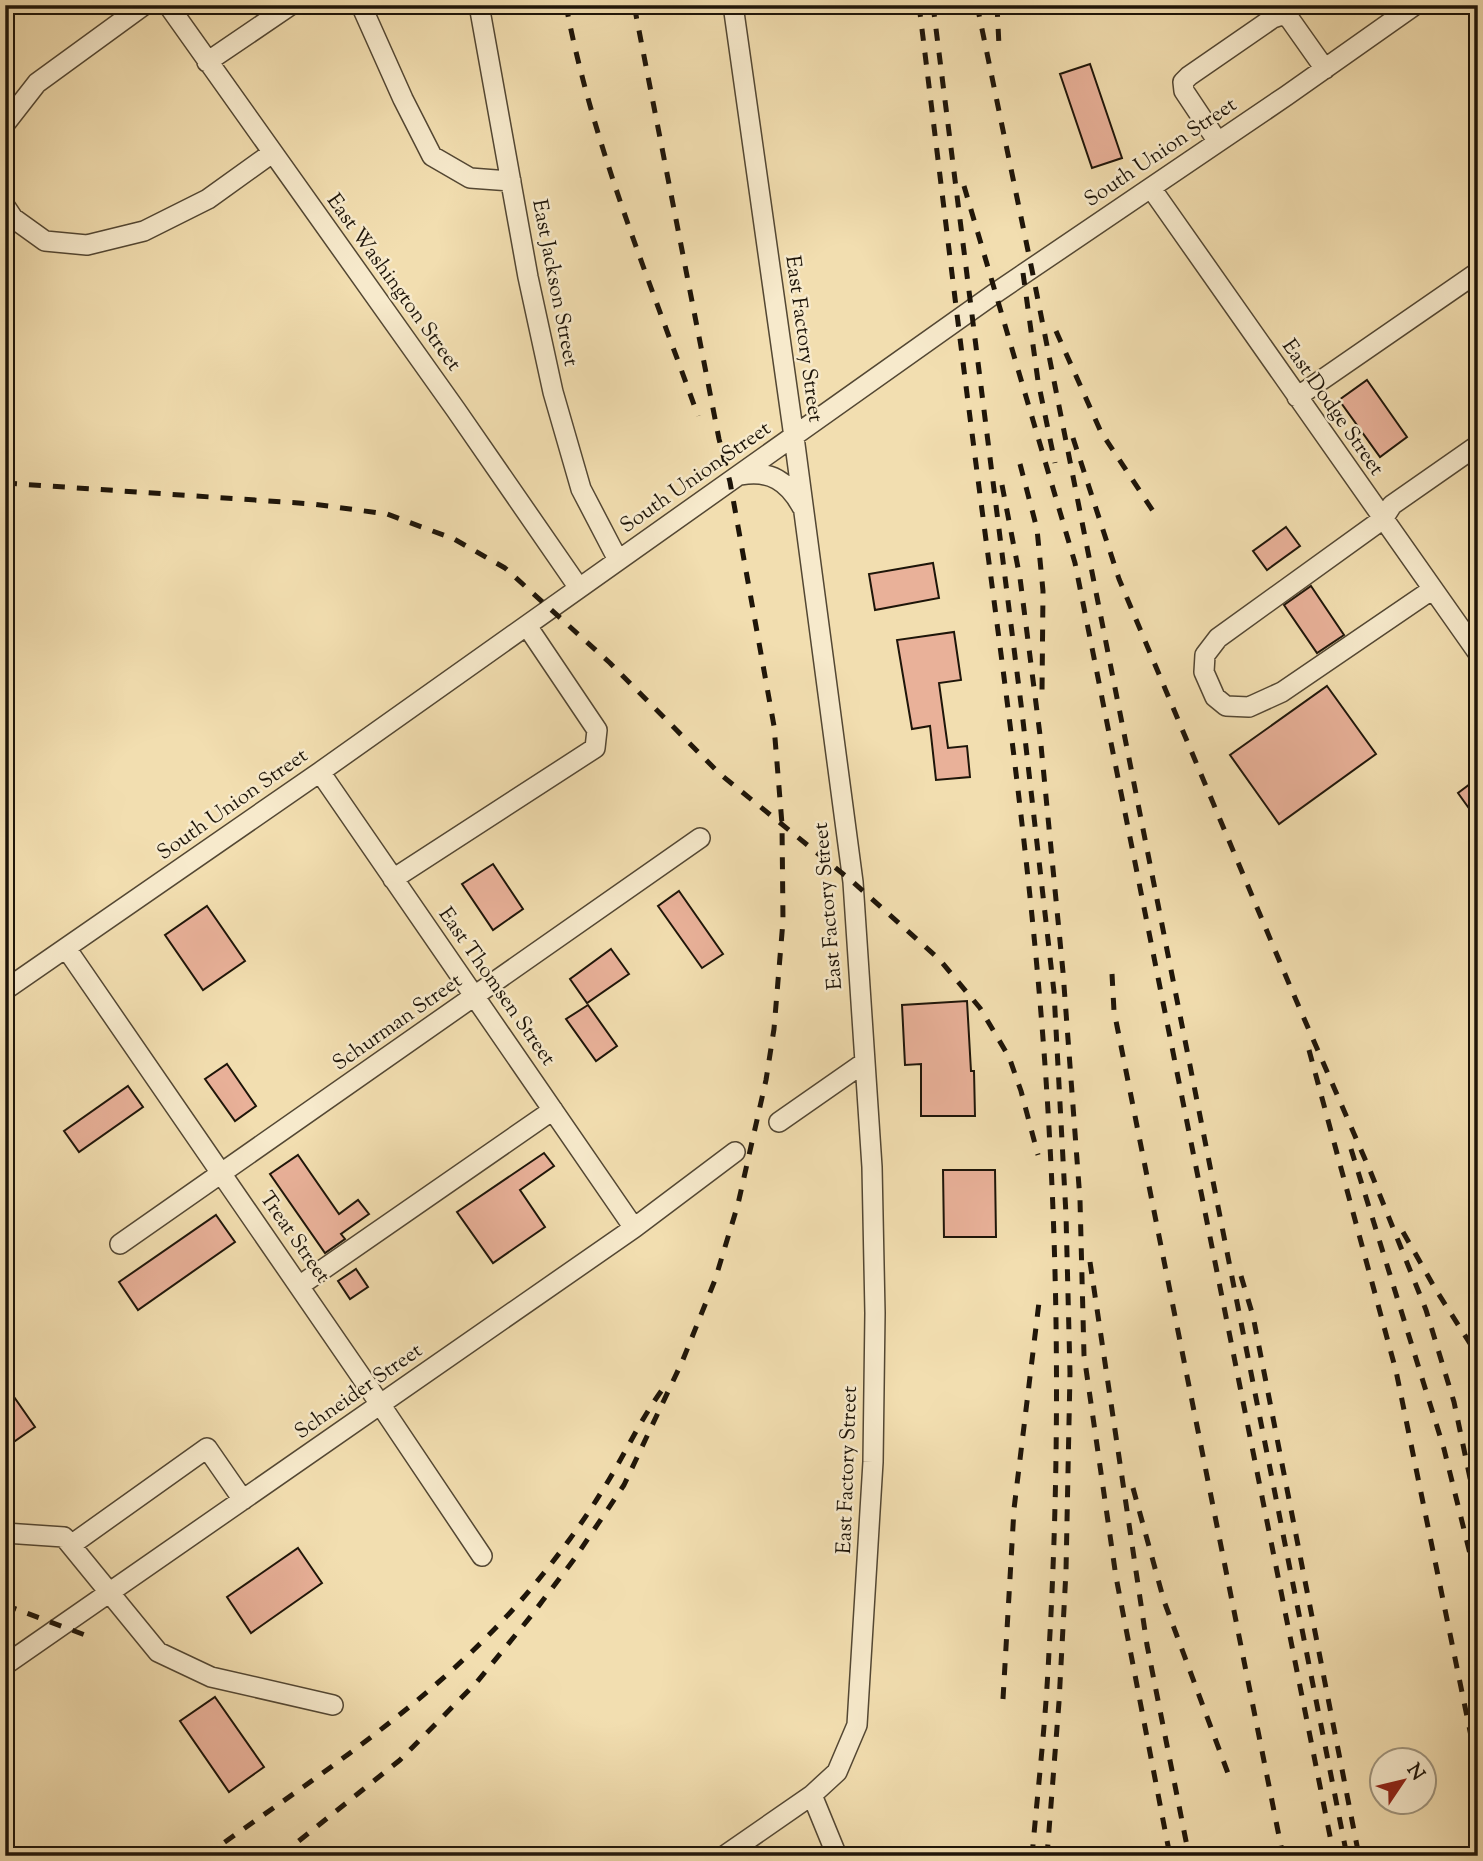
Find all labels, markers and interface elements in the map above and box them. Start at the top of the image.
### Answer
street label: South Union Street [1079,91,1243,215]
street label: East Washington Street [318,188,468,378]
street label: East Jackson Street [523,197,585,369]
street label: East Factory Street [776,254,830,424]
street label: East Dodge Street [1274,334,1390,482]
street label: South Union Street [614,415,778,541]
street label: South Union Street [151,742,315,868]
street label: East Factory Street [807,821,851,991]
street label: East Thomsen Street [430,902,562,1072]
street label: Schurman Street [327,967,469,1079]
street label: Treat Street [251,1186,337,1290]
street label: Schneider Street [289,1337,429,1447]
street label: East Factory Street [830,1385,866,1555]
north arrow [1368,1745,1438,1815]
text: N [1399,1759,1430,1787]

